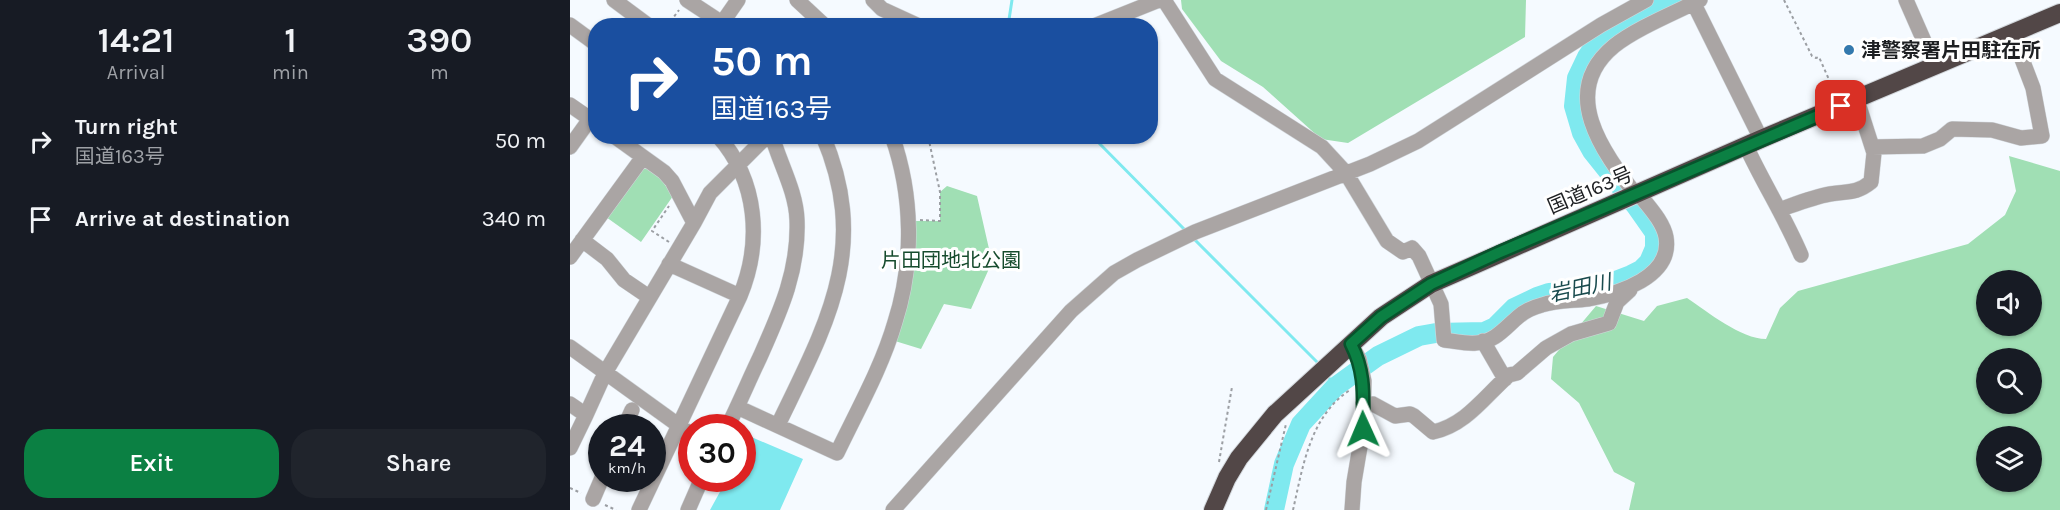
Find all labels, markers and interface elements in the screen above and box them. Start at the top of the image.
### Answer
text: 14:21 [98,19,175,61]
text: 1 [284,19,297,61]
text: 390 [406,19,472,61]
text: 50 m [711,36,813,86]
place label: 津警察署片田駐在所 [1861,39,2041,62]
icon: right [612,42,690,120]
marker: 津警察署片田駐在所 [1842,43,1856,57]
text: Arrival [107,61,165,84]
text: min [272,61,309,84]
text: m [430,61,449,84]
pin [1815,80,1866,131]
icon: arrive [1824,89,1857,122]
text: 国道163号 [711,93,832,125]
text: Turn right [75,114,178,140]
icon: right [24,125,57,158]
text: 50 m [495,128,546,154]
text: 国道163号 [75,145,165,168]
street label: 国道163号 [1544,162,1636,219]
icon: arrive [24,203,57,236]
text: Arrive at destination [75,206,290,232]
text: 340 m [482,206,546,232]
park label: 片田団地北公園 [881,249,1021,272]
water label: 岩田川 [1547,269,1615,306]
map controls [1976,270,2042,492]
button: sound [1976,270,2042,336]
button: search [1976,348,2042,414]
position arrow [1331,397,1395,461]
speed limit sign: 30 [678,414,756,492]
button: layers [1976,426,2042,492]
text: 24 [609,428,645,464]
button: Exit [24,429,279,498]
button: Share [291,429,546,498]
text: km/h [608,459,646,477]

